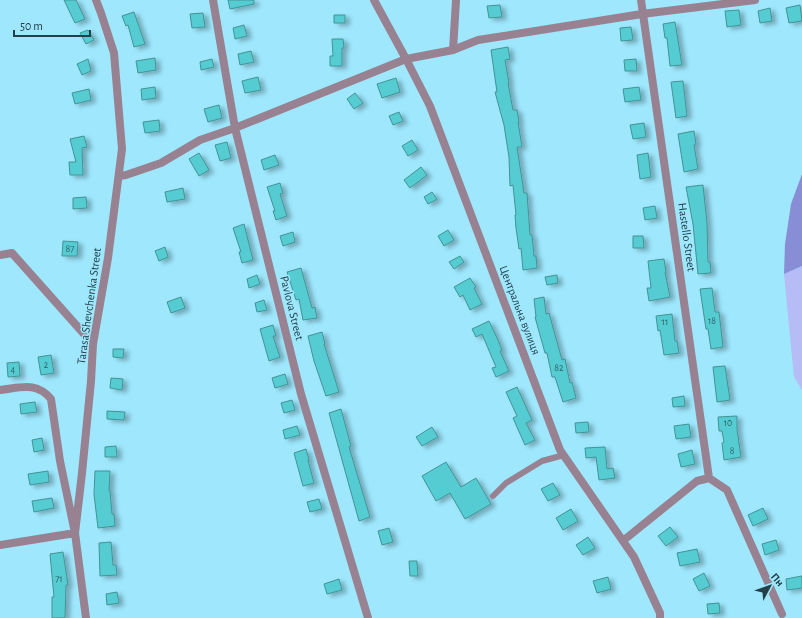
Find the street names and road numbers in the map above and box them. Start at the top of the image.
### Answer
street label: Hastello Street [676,202,698,272]
street label: Tarasa Shevchenka Street [75,247,103,365]
street label: Центральна вулиця [497,264,543,357]
street label: Pavlova Street [278,275,306,342]

